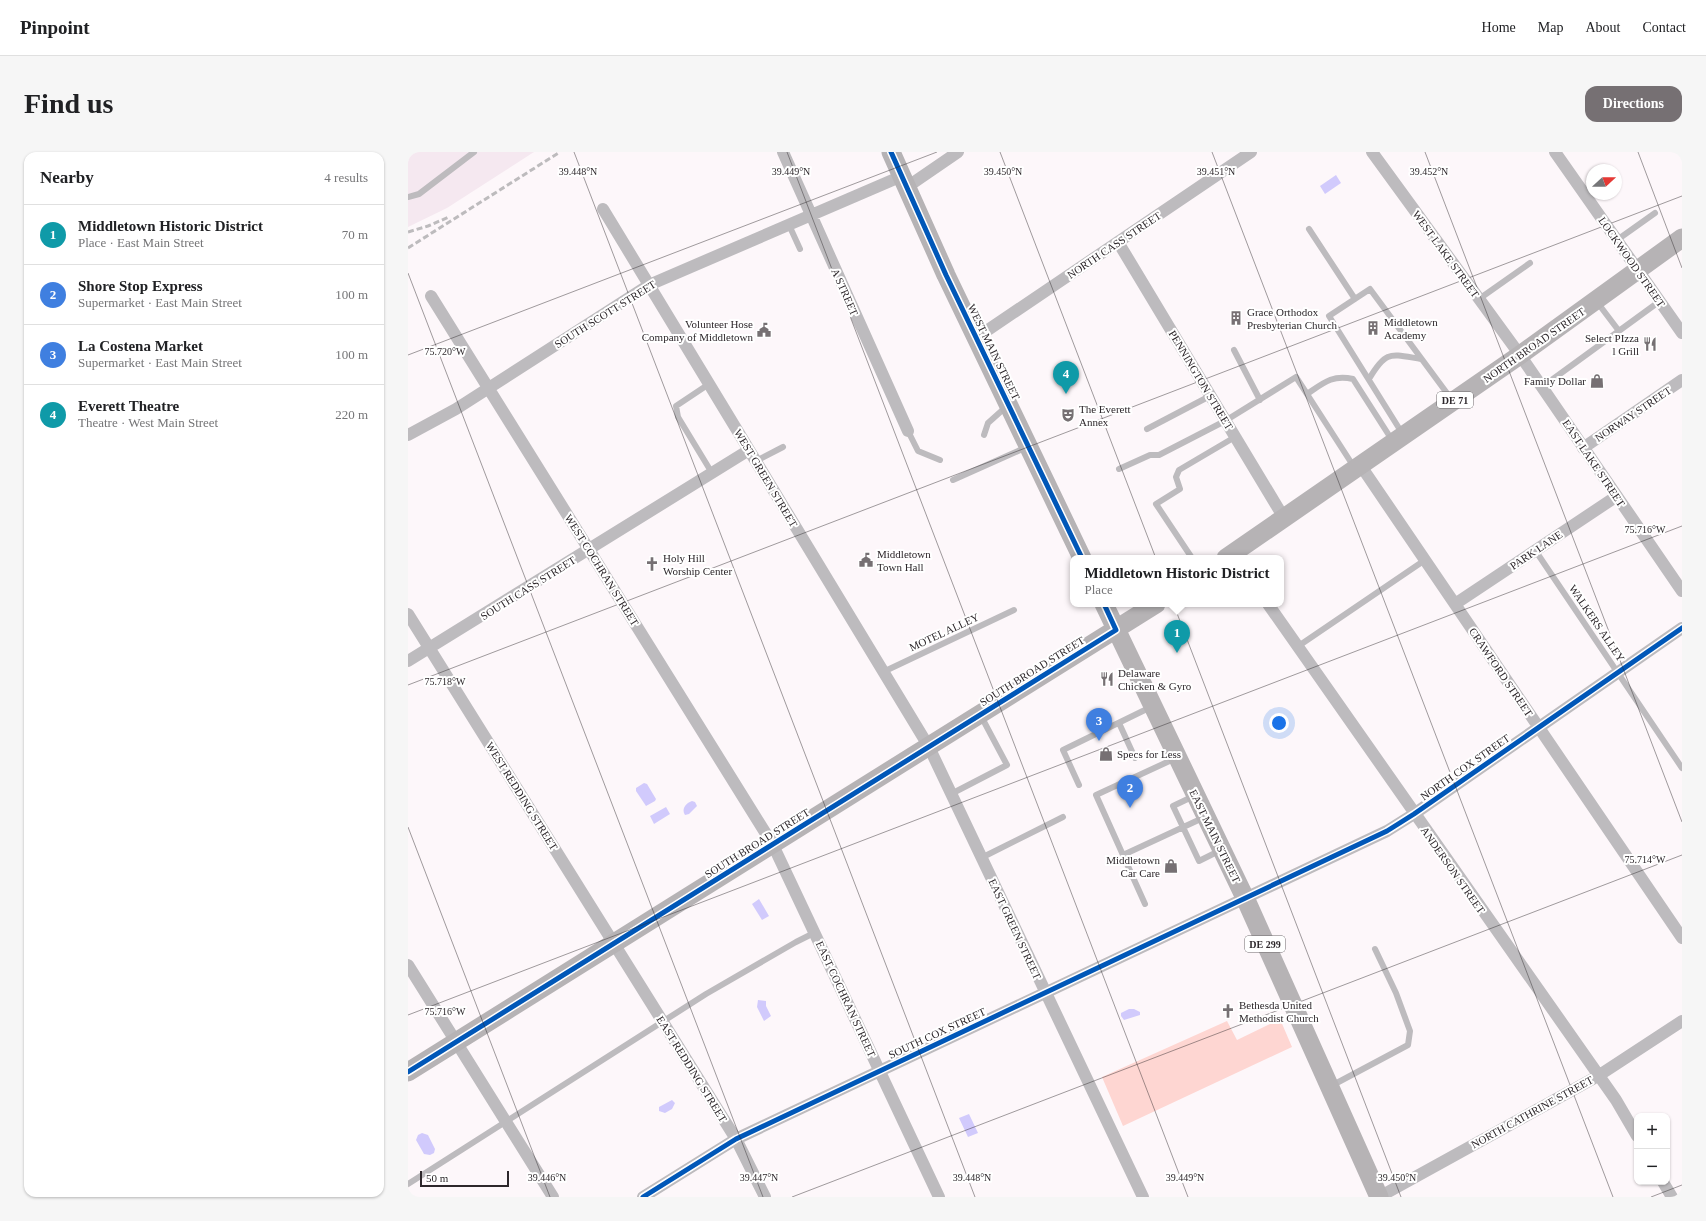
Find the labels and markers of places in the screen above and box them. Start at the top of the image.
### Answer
place label: Grace Orthodox Presbyterian Church [1247,306,1338,331]
building icon: Grace Orthodox Presbyterian Church [1228,310,1244,326]
place label: Middletown Academy [1384,316,1438,341]
place label: Volunteer Hose Company of Middletown [642,318,753,343]
building icon: Middletown Academy [1365,320,1381,336]
public building icon: Volunteer Hose Company of Middletown [756,322,772,338]
place label: Select PIzza l Grill [1585,332,1639,357]
restaurant icon: Select PIzza l Grill [1642,336,1658,352]
pin: 4 [1053,361,1079,394]
shop icon: Family Dollar [1589,373,1605,389]
place label: Family Dollar [1524,375,1586,387]
place label: The Everett Annex [1079,403,1131,428]
theatre icon: The Everett Annex [1060,407,1076,423]
place label: Middletown Town Hall [877,548,931,573]
place label: Holy Hill Worship Center [663,552,732,577]
public building icon: Middletown Town Hall [858,552,874,568]
church icon: Holy Hill Worship Center [644,556,660,572]
pin: 1 [1164,620,1190,653]
place label: Delaware Chicken & Gyro [1118,667,1192,692]
restaurant icon: Delaware Chicken & Gyro [1099,671,1115,687]
pin: 3 [1086,708,1112,741]
shop icon: Specs for Less [1098,746,1114,762]
place label: Specs for Less [1117,748,1181,760]
pin: 2 [1117,775,1143,808]
place label: Middletown Car Care [1106,854,1160,879]
shop icon: Middletown Car Care [1163,858,1179,874]
place label: Bethesda United Methodist Church [1239,999,1319,1024]
church icon: Bethesda United Methodist Church [1220,1003,1236,1019]

